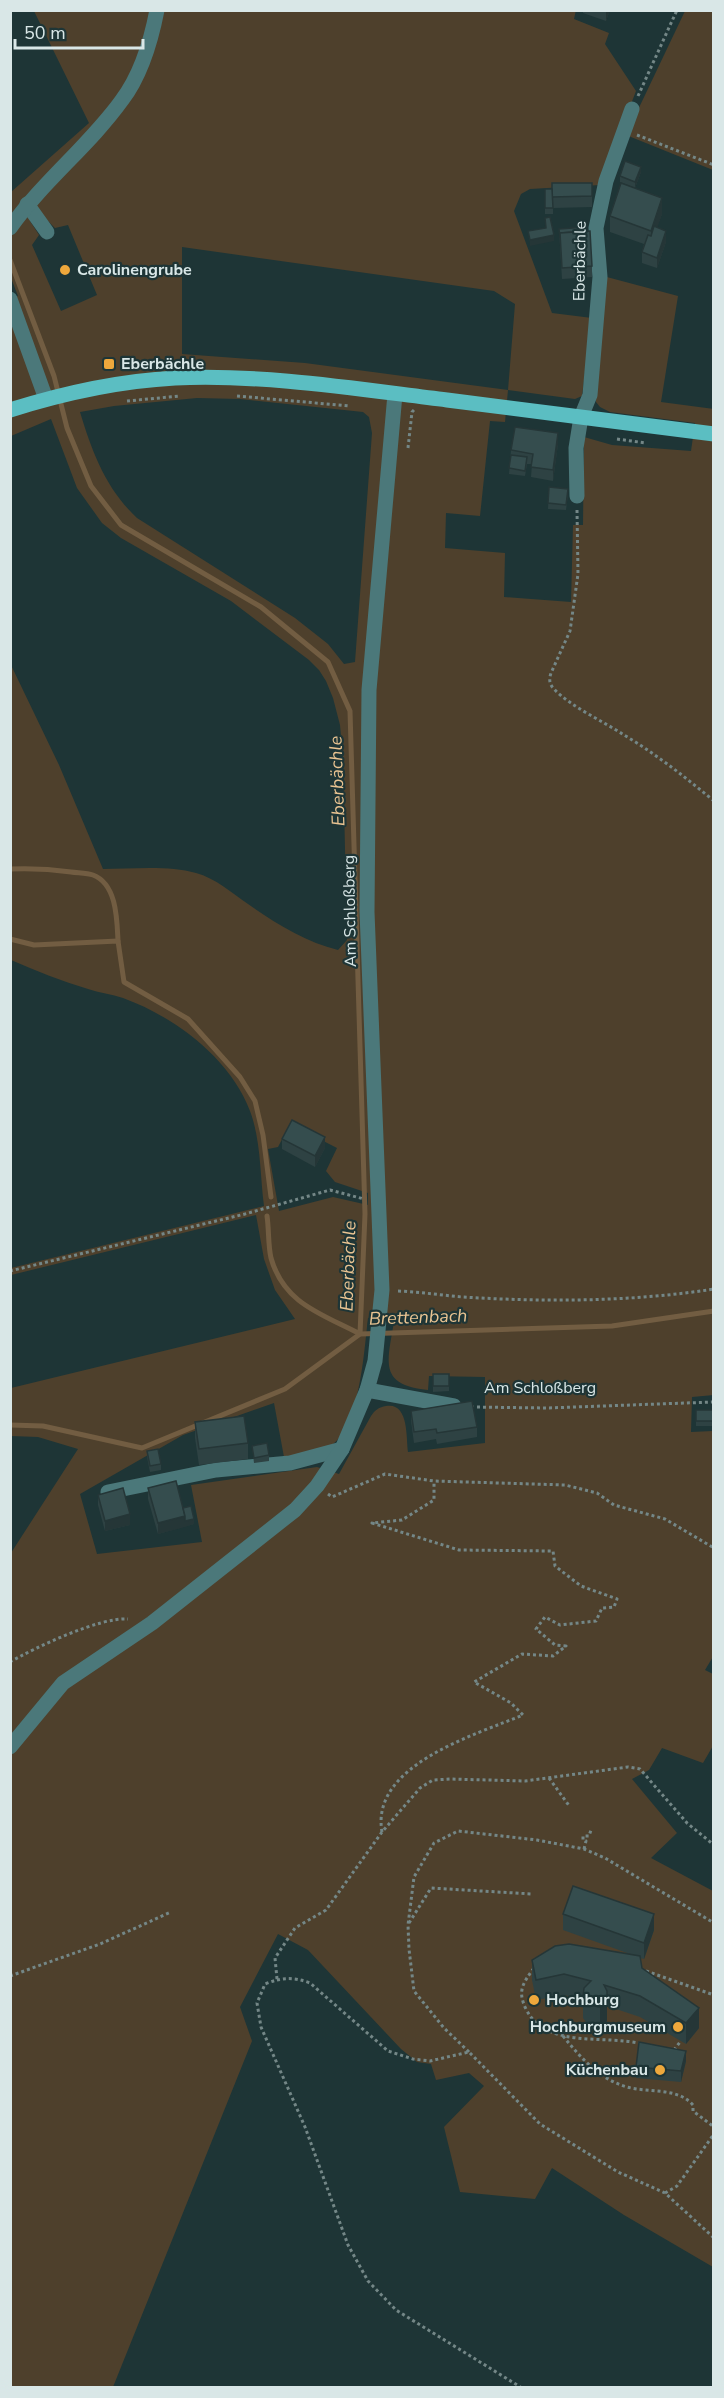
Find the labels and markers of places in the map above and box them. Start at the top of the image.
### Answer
place label: Carolinengrube [77,259,192,281]
marker: Carolinengrube [58,263,72,277]
place label: Eberbächle [121,353,204,375]
marker: Eberbächle [102,357,116,371]
place label: Hochburg [546,1989,619,2011]
marker: Hochburg [527,1993,541,2007]
place label: Hochburgmuseum [530,2016,666,2038]
marker: Hochburgmuseum [671,2020,685,2034]
place label: Küchenbau [566,2059,648,2081]
marker: Küchenbau [653,2063,667,2077]

